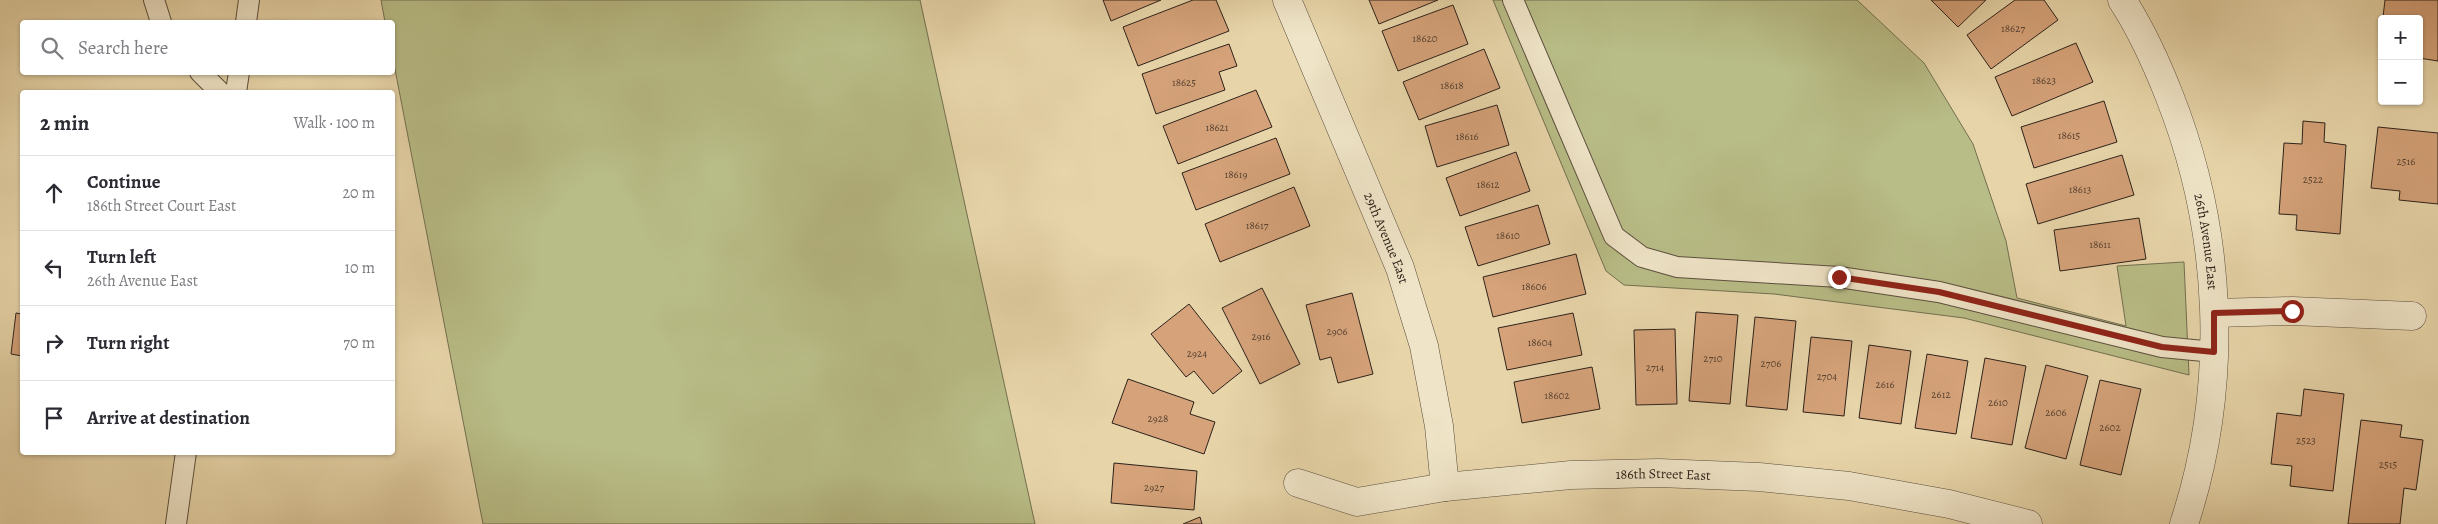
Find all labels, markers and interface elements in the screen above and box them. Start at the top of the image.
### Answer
map controls [2378,15,2423,105]
button: + [2378,15,2423,60]
search box [20,20,395,75]
house number: 18627 [2001,21,2025,36]
house number: 18620 [1412,31,1438,46]
icon: search [38,34,66,62]
text: Search here [78,35,168,61]
button: − [2378,60,2423,105]
house number: 18623 [2032,73,2056,88]
house number: 18625 [1172,75,1196,90]
house number: 18618 [1440,78,1464,93]
text: 2 min [40,109,89,137]
text: Walk · 100 m [294,112,375,134]
house number: 18621 [1205,120,1229,135]
house number: 18615 [2058,128,2081,143]
house number: 18616 [1455,129,1479,144]
house number: 2516 [2397,154,2415,169]
house number: 18619 [1225,167,1247,182]
text: Continue [87,169,161,195]
house number: 2522 [2303,172,2323,187]
house number: 18612 [1476,177,1500,192]
icon: ahead [40,179,68,207]
text: 20 m [342,182,375,204]
house number: 18613 [2069,182,2091,197]
street label: 29th Avenue East [1359,189,1413,286]
street label: 26th Avenue East [2189,192,2222,291]
text: 186th Street Court East [87,195,236,217]
house number: 18617 [1246,218,1269,233]
house number: 18610 [1496,228,1520,243]
house number: 18611 [2089,237,2111,252]
text: Turn left [87,244,156,270]
icon: left [40,254,68,282]
text: 10 m [345,257,375,279]
route end [1828,266,1851,289]
text: 26th Avenue East [87,270,198,292]
house number: 18606 [1521,279,1547,294]
route start [2281,300,2304,323]
house number: 2906 [1326,324,1348,339]
icon: right [40,329,68,357]
house number: 2916 [1251,329,1271,344]
text: Turn right [87,330,169,356]
text: 70 m [343,332,375,354]
house number: 18604 [1527,335,1553,350]
house number: 2924 [1187,346,1207,361]
house number: 2710 [1703,351,1723,366]
house number: 2706 [1761,356,1781,371]
house number: 2714 [1646,360,1664,375]
house number: 2704 [1817,369,1837,384]
house number: 2616 [1875,377,1895,392]
house number: 2612 [1931,387,1951,402]
house number: 18602 [1544,388,1570,403]
house number: 2610 [1988,395,2008,410]
icon: arrive [40,404,68,432]
text: Arrive at destination [87,405,250,431]
house number: 2606 [2045,405,2067,420]
house number: 2928 [1148,411,1168,426]
house number: 2602 [2099,420,2121,435]
house number: 2523 [2296,433,2316,448]
house number: 2515 [2379,457,2397,472]
street label: 186th Street East [1615,464,1711,485]
house number: 2927 [1144,480,1164,495]

